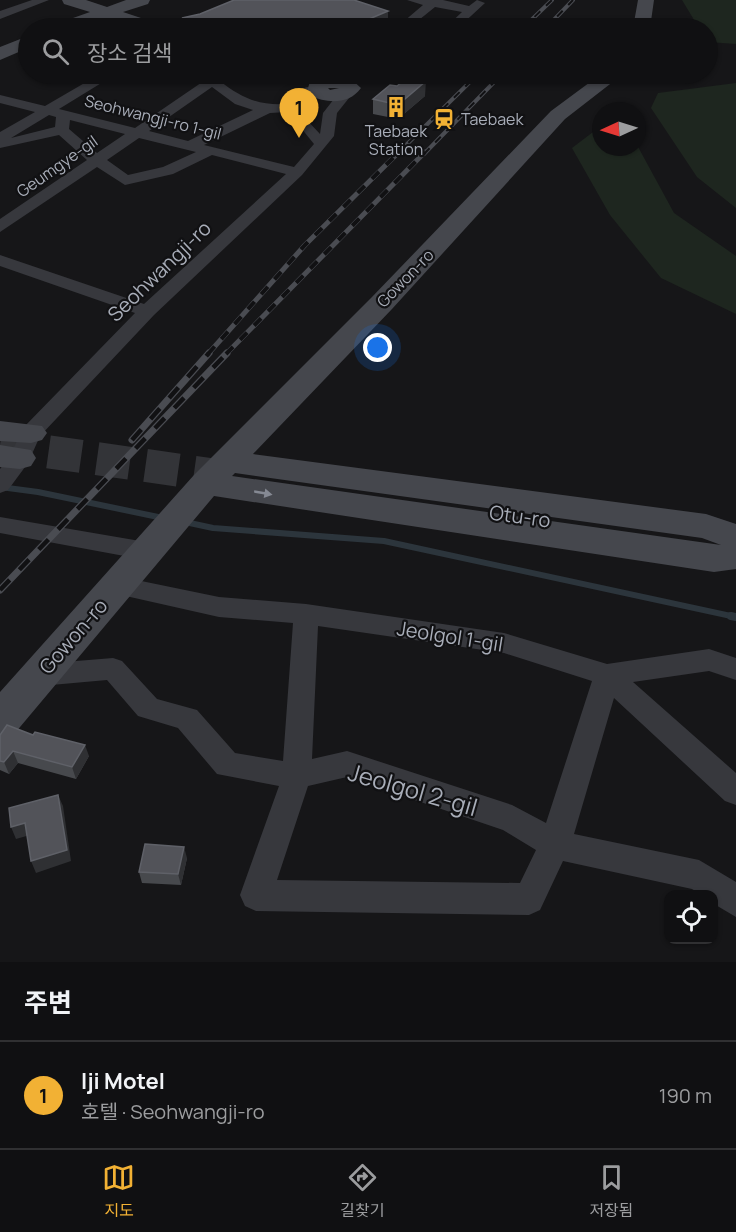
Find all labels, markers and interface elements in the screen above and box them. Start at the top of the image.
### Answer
search box [18,18,718,84]
icon: search [39,35,72,68]
text: 장소 검색 [87,38,172,68]
pin: 1 [280,88,318,138]
street label: Seohwangji-ro 1-gil [82,89,224,145]
building icon: Taebaek Station [384,95,408,119]
north arrow [592,102,646,156]
station icon: Taebaek [432,107,456,131]
place label: Taebaek [461,108,524,130]
place label: Taebaek Station [365,120,428,160]
street label: Geumgye-gil [12,130,102,202]
street label: Seohwangji-ro [101,215,217,327]
street label: Gowon-ro [372,244,438,312]
your location [363,333,392,362]
one-way arrow [254,489,273,498]
street label: Otu-ro [488,498,553,534]
street label: Gowon-ro [33,593,113,679]
street label: Jeolgol 1-gil [395,614,505,658]
street label: Jeolgol 2-gil [345,755,481,823]
map controls [664,890,718,944]
button: locate [664,890,718,944]
text: 주변 [24,984,72,1020]
text: Iji Motel [81,1066,165,1096]
text: 1 [39,1082,48,1109]
text: 190 m [659,1082,712,1109]
text: 호텔 · Seohwangji-ro [81,1098,265,1125]
tab: 지도 [102,1161,135,1221]
tab: 길찾기 [340,1161,384,1221]
tab: 저장됨 [589,1161,634,1221]

